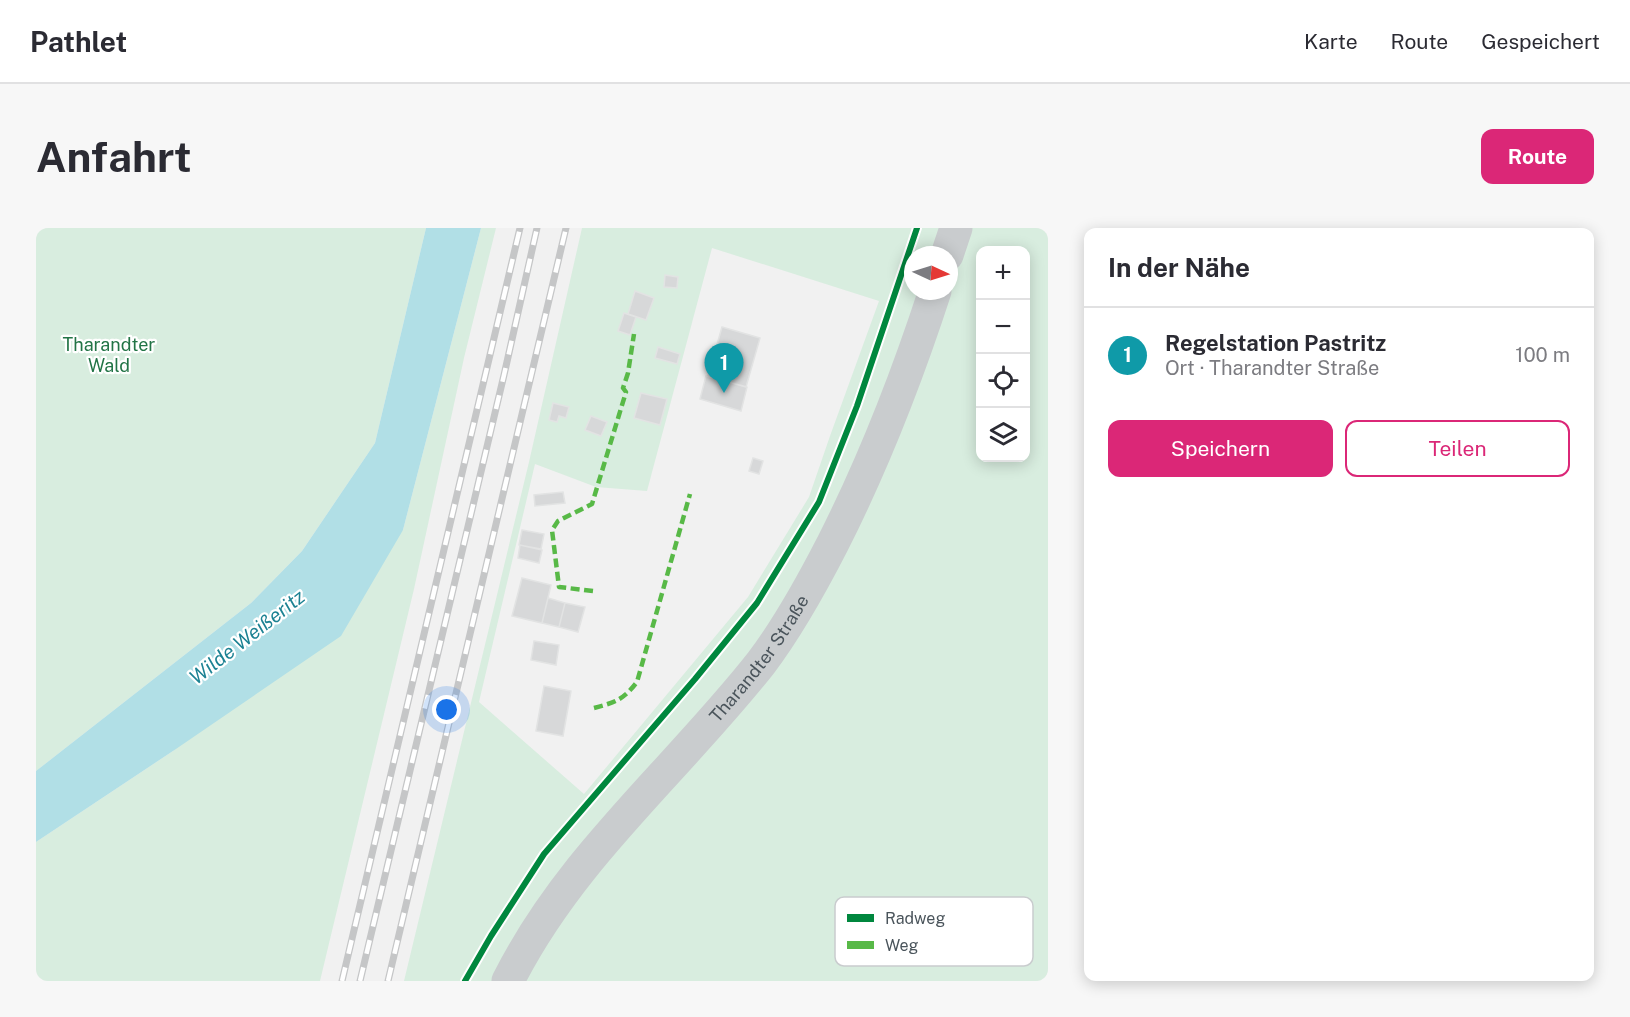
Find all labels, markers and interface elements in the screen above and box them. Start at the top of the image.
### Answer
text: Pathlet [30,25,127,58]
text: Karte [1304,29,1358,54]
text: Route [1391,29,1448,54]
text: Gespeichert [1481,29,1600,54]
button: Route [1481,129,1594,184]
text: Anfahrt [36,132,192,181]
north arrow [904,246,958,300]
map controls [976,246,1030,462]
button: + [976,246,1030,300]
text: In der Nähe [1108,252,1250,283]
button: − [976,300,1030,354]
text: Regelstation Pastritz [1165,330,1386,356]
park label: Tharandter Wald [63,334,155,376]
text: 1 [1123,343,1132,367]
text: 100 m [1515,343,1570,367]
pin: 1 [704,344,744,393]
button: locate [976,354,1030,408]
text: Ort · Tharandter Straße [1165,356,1379,380]
button: layers [976,408,1030,462]
button: Speichern [1108,420,1333,477]
button: Teilen [1345,420,1570,477]
water label: Wilde Weißeritz [185,584,310,689]
street label: Tharandter Straße [705,591,813,726]
your location [432,695,461,724]
legend [835,897,1033,966]
text: Radweg [885,909,945,928]
text: Weg [885,936,919,955]

